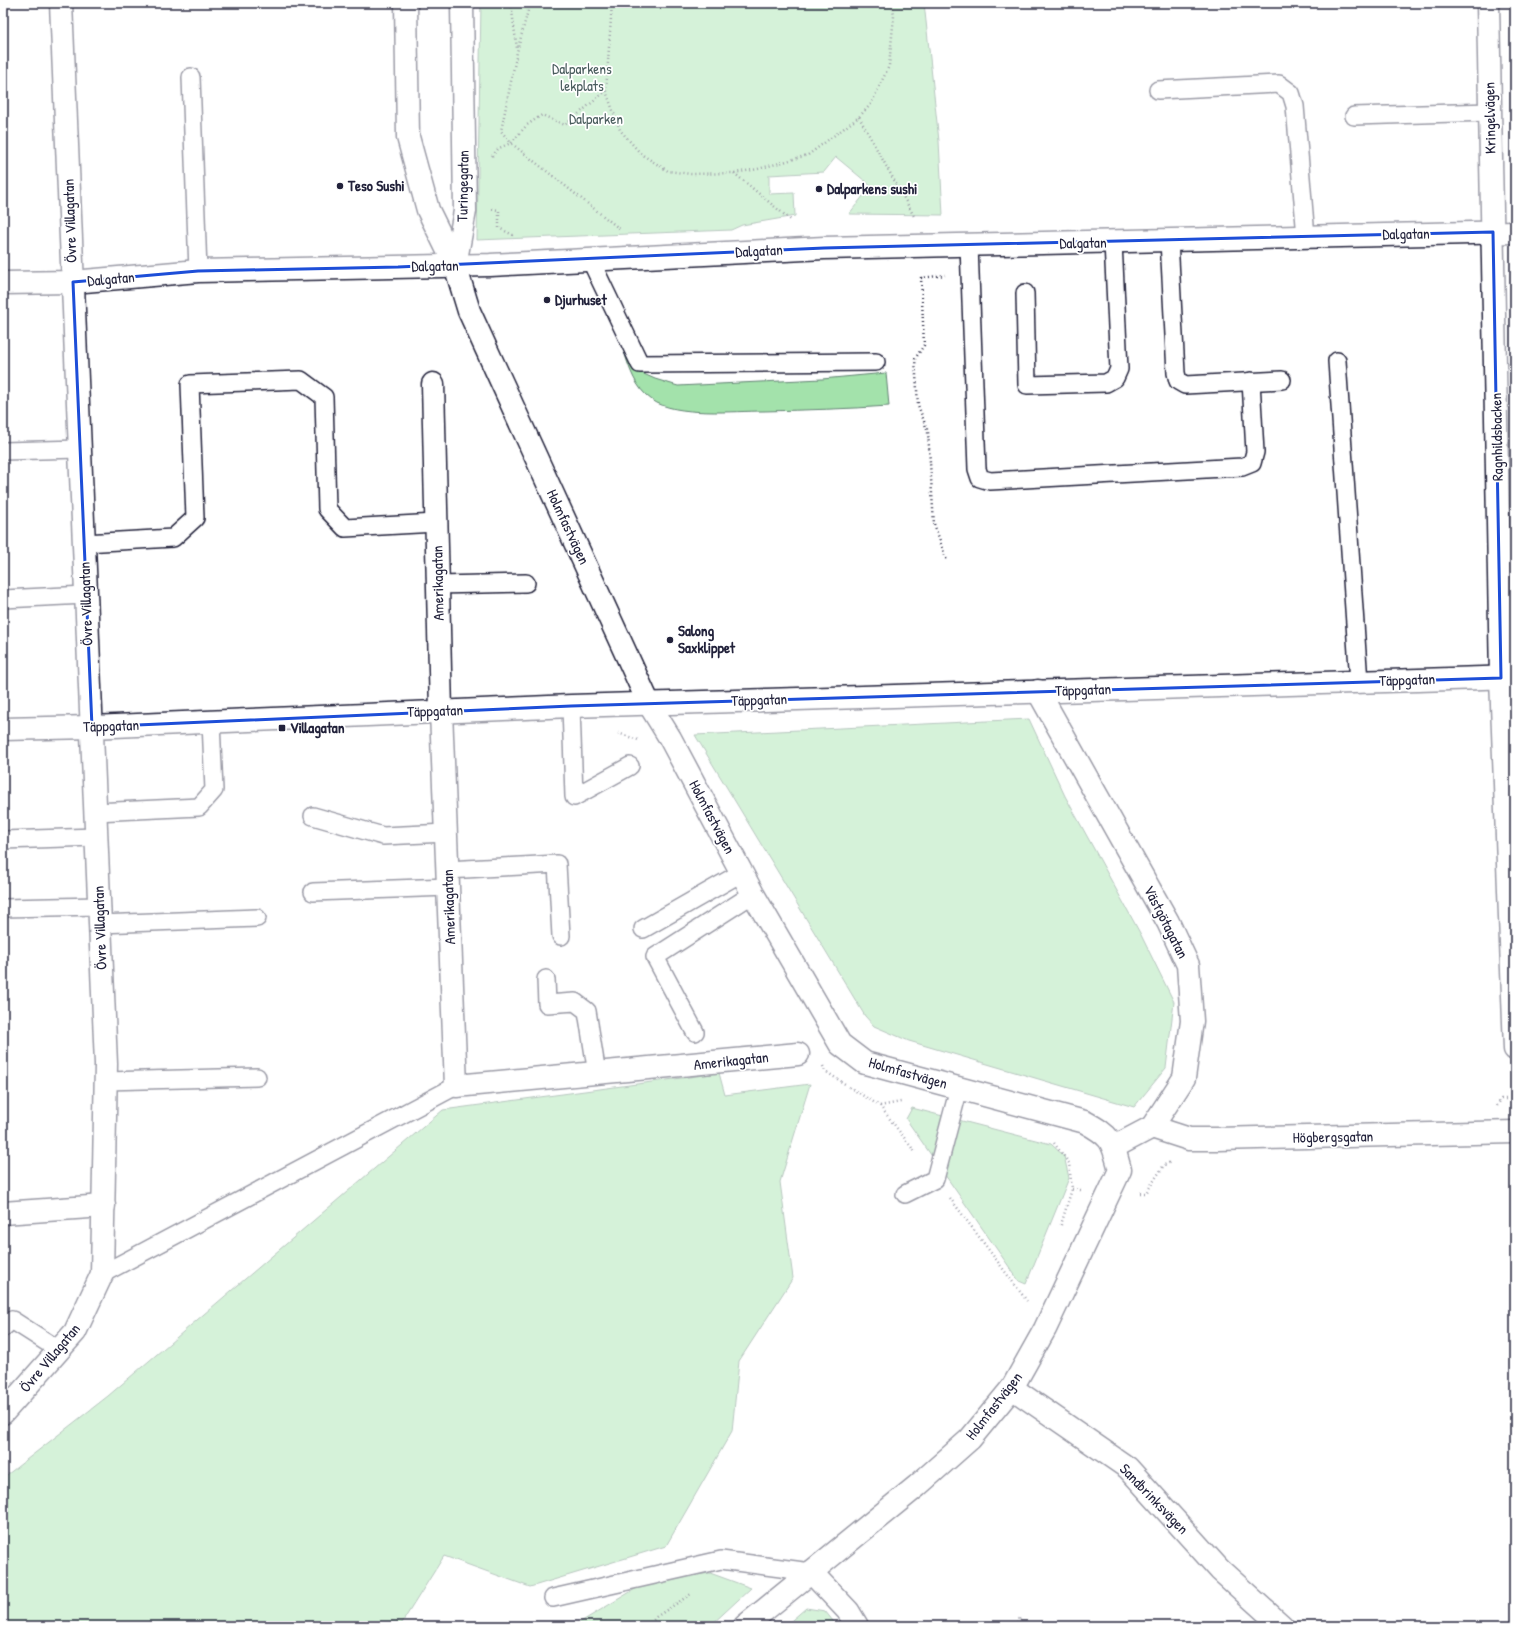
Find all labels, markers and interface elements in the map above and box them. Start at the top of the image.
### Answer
park label: Dalparkens lekplats [552,58,612,96]
street label: Kringelvägen [1478,82,1501,154]
park label: Dalparken [569,108,623,129]
street label: Turingegatan [451,150,474,222]
place label: Teso Sushi [347,175,405,196]
street label: Övre Villagatan [58,178,81,263]
place label: Dalparkens sushi [827,178,917,200]
marker: Teso Sushi [335,181,345,191]
marker: Dalparkens sushi [814,184,824,194]
street label: Dalgatan [1382,223,1430,244]
street label: Dalgatan [1059,232,1107,253]
street label: Dalgatan [735,239,783,262]
street label: Dalgatan [411,255,459,276]
street label: Dalgatan [86,266,136,291]
place label: Djurhuset [555,289,607,310]
marker: Djurhuset [542,295,552,305]
street label: Ragnhildsbacken [1485,392,1508,481]
street label: Holmfastvägen [542,486,595,568]
street label: Amerikagatan [426,545,449,621]
street label: Övre Villagatan [74,561,97,646]
place label: Salong Saxklippet [678,620,736,659]
marker: Salong Saxklippet [665,635,675,645]
street label: Täppgatan [1379,668,1436,691]
street label: Täppgatan [1055,678,1112,701]
street label: Täppgatan [731,688,788,711]
street label: Täppgatan [407,699,464,722]
street label: Täppgatan [83,714,140,737]
place label: Villagatan [290,717,345,739]
marker: Villagatan [277,723,287,733]
street label: Holmfastvägen [684,776,741,858]
street label: Amerikagatan [437,869,460,945]
street label: Västgötagatan [1139,882,1194,962]
street label: Övre Villagatan [88,885,111,970]
street label: Amerikagatan [693,1046,770,1075]
street label: Holmfastvägen [866,1051,950,1094]
street label: Högbergsgatan [1293,1125,1374,1148]
street label: Övre Villagatan [15,1319,85,1397]
street label: Holmfastvägen [960,1367,1027,1444]
street label: Sandbrinksvägen [1115,1459,1194,1539]

